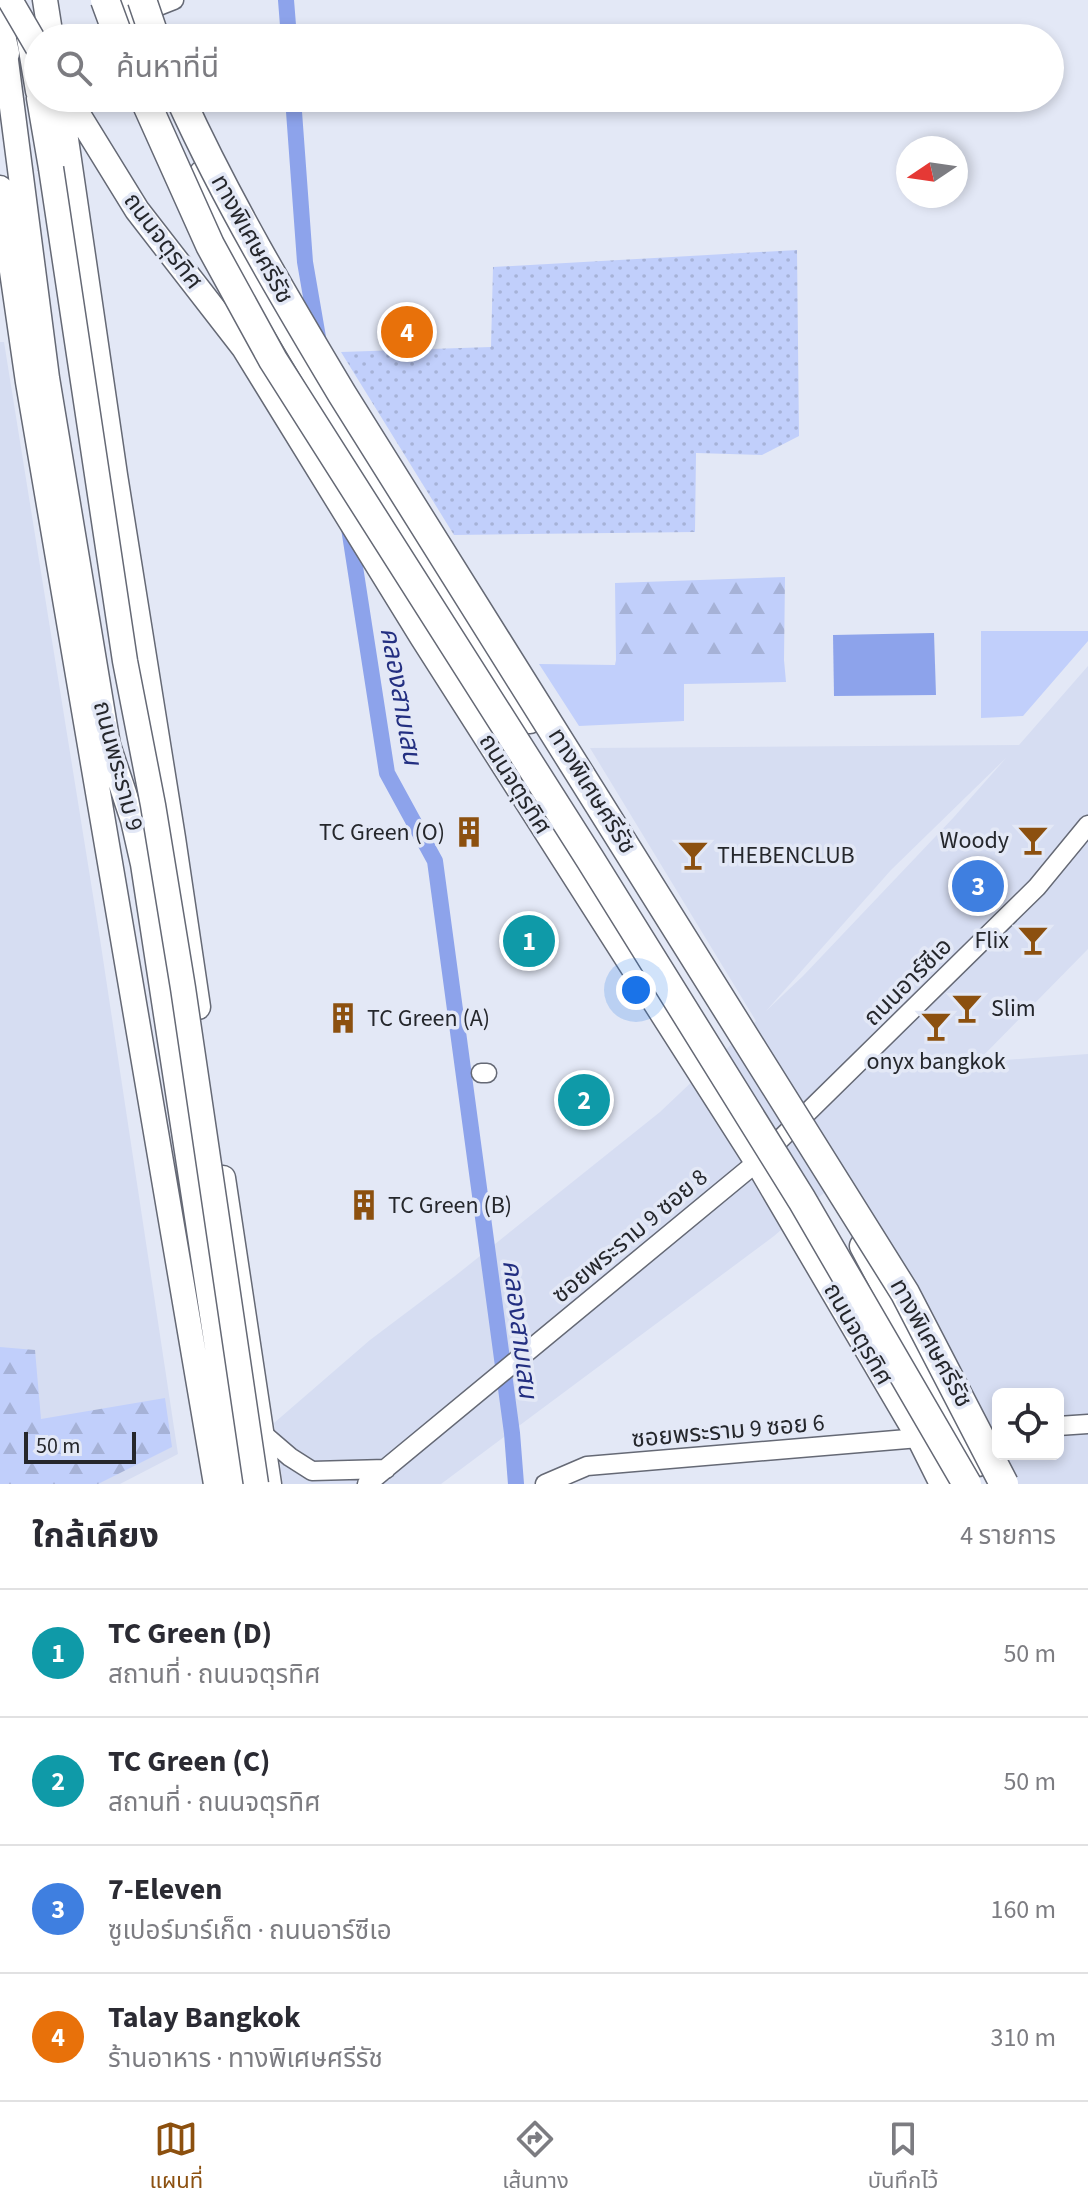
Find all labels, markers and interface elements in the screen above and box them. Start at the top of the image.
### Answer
search box [24,24,1064,112]
icon: search [52,46,96,90]
text: ค้นหาที่นี่ [116,46,219,89]
north arrow [896,136,968,208]
street label: ทางพิเศษศรีรัช [202,168,302,310]
street label: ถนนจตุรทิศ [115,185,211,297]
pin: 4 [381,302,433,362]
water label: คลองสามเสน [371,624,432,770]
street label: ถนนพระราม 9 [84,697,152,835]
street label: ทางพิเศษศรีรัช [539,721,645,861]
street label: ถนนจตุรทิศ [470,727,560,841]
place label: TC Green (O) [319,815,445,850]
building icon: TC Green (O) [452,815,486,849]
place label: Woody [940,823,1009,858]
bar icon: Woody [1016,823,1050,857]
bar icon: THEBENCLUB [676,838,710,872]
place label: THEBENCLUB [717,838,855,873]
pin: 3 [952,856,1004,916]
pin: 1 [503,911,555,971]
place label: Flix [974,923,1009,958]
bar icon: Flix [1016,923,1050,957]
street label: ถนนอาร์ซีเอ [856,930,960,1034]
your location [616,970,656,1010]
bar icon: Slim [950,991,984,1025]
place label: Slim [991,991,1036,1026]
building icon: TC Green (A) [326,1001,360,1035]
place label: TC Green (A) [367,1001,490,1036]
bar icon: onyx bangkok [919,1009,953,1043]
place label: onyx bangkok [866,1044,1006,1079]
pin: 2 [558,1070,610,1130]
street label: ซอยพระราม 9 ซอย 8 [545,1160,715,1312]
building icon: TC Green (B) [347,1188,381,1222]
place label: TC Green (B) [388,1188,512,1223]
water label: คลองสามเสน [493,1258,547,1402]
street label: ทางพิเศษศรีรัช [881,1272,981,1414]
street label: ถนนจตุรทิศ [815,1276,901,1392]
map controls [992,1388,1064,1460]
button: locate [992,1388,1064,1460]
street label: ซอยพระราม 9 ซอย 6 [630,1405,826,1457]
scale bar [24,1428,136,1464]
text: 50 m [36,1430,81,1462]
text: ใกล้เคียง [32,1512,159,1561]
text: 4 รายการ [960,1517,1056,1554]
text: TC Green (D) [108,1612,272,1655]
text: 1 [51,1635,65,1672]
text: 50 m [1003,1635,1056,1672]
text: สถานที่ · ถนนจตุรทิศ [108,1656,320,1693]
text: TC Green (C) [108,1740,270,1783]
text: 2 [51,1763,65,1800]
text: 50 m [1003,1763,1056,1800]
text: สถานที่ · ถนนจตุรทิศ [108,1784,320,1821]
text: 7-Eleven [108,1868,222,1911]
text: 3 [51,1891,65,1928]
text: 160 m [990,1891,1056,1928]
text: ซูเปอร์มาร์เก็ต · ถนนอาร์ซีเอ [108,1912,392,1949]
text: Talay Bangkok [108,1996,300,2039]
text: 4 [51,2019,65,2056]
text: 310 m [990,2019,1056,2056]
text: ร้านอาหาร · ทางพิเศษศรีรัช [108,2040,383,2077]
tab: แผนที่ [150,2117,203,2198]
tab: เส้นทาง [502,2117,569,2198]
tab: บันทึกไว้ [868,2117,938,2198]

